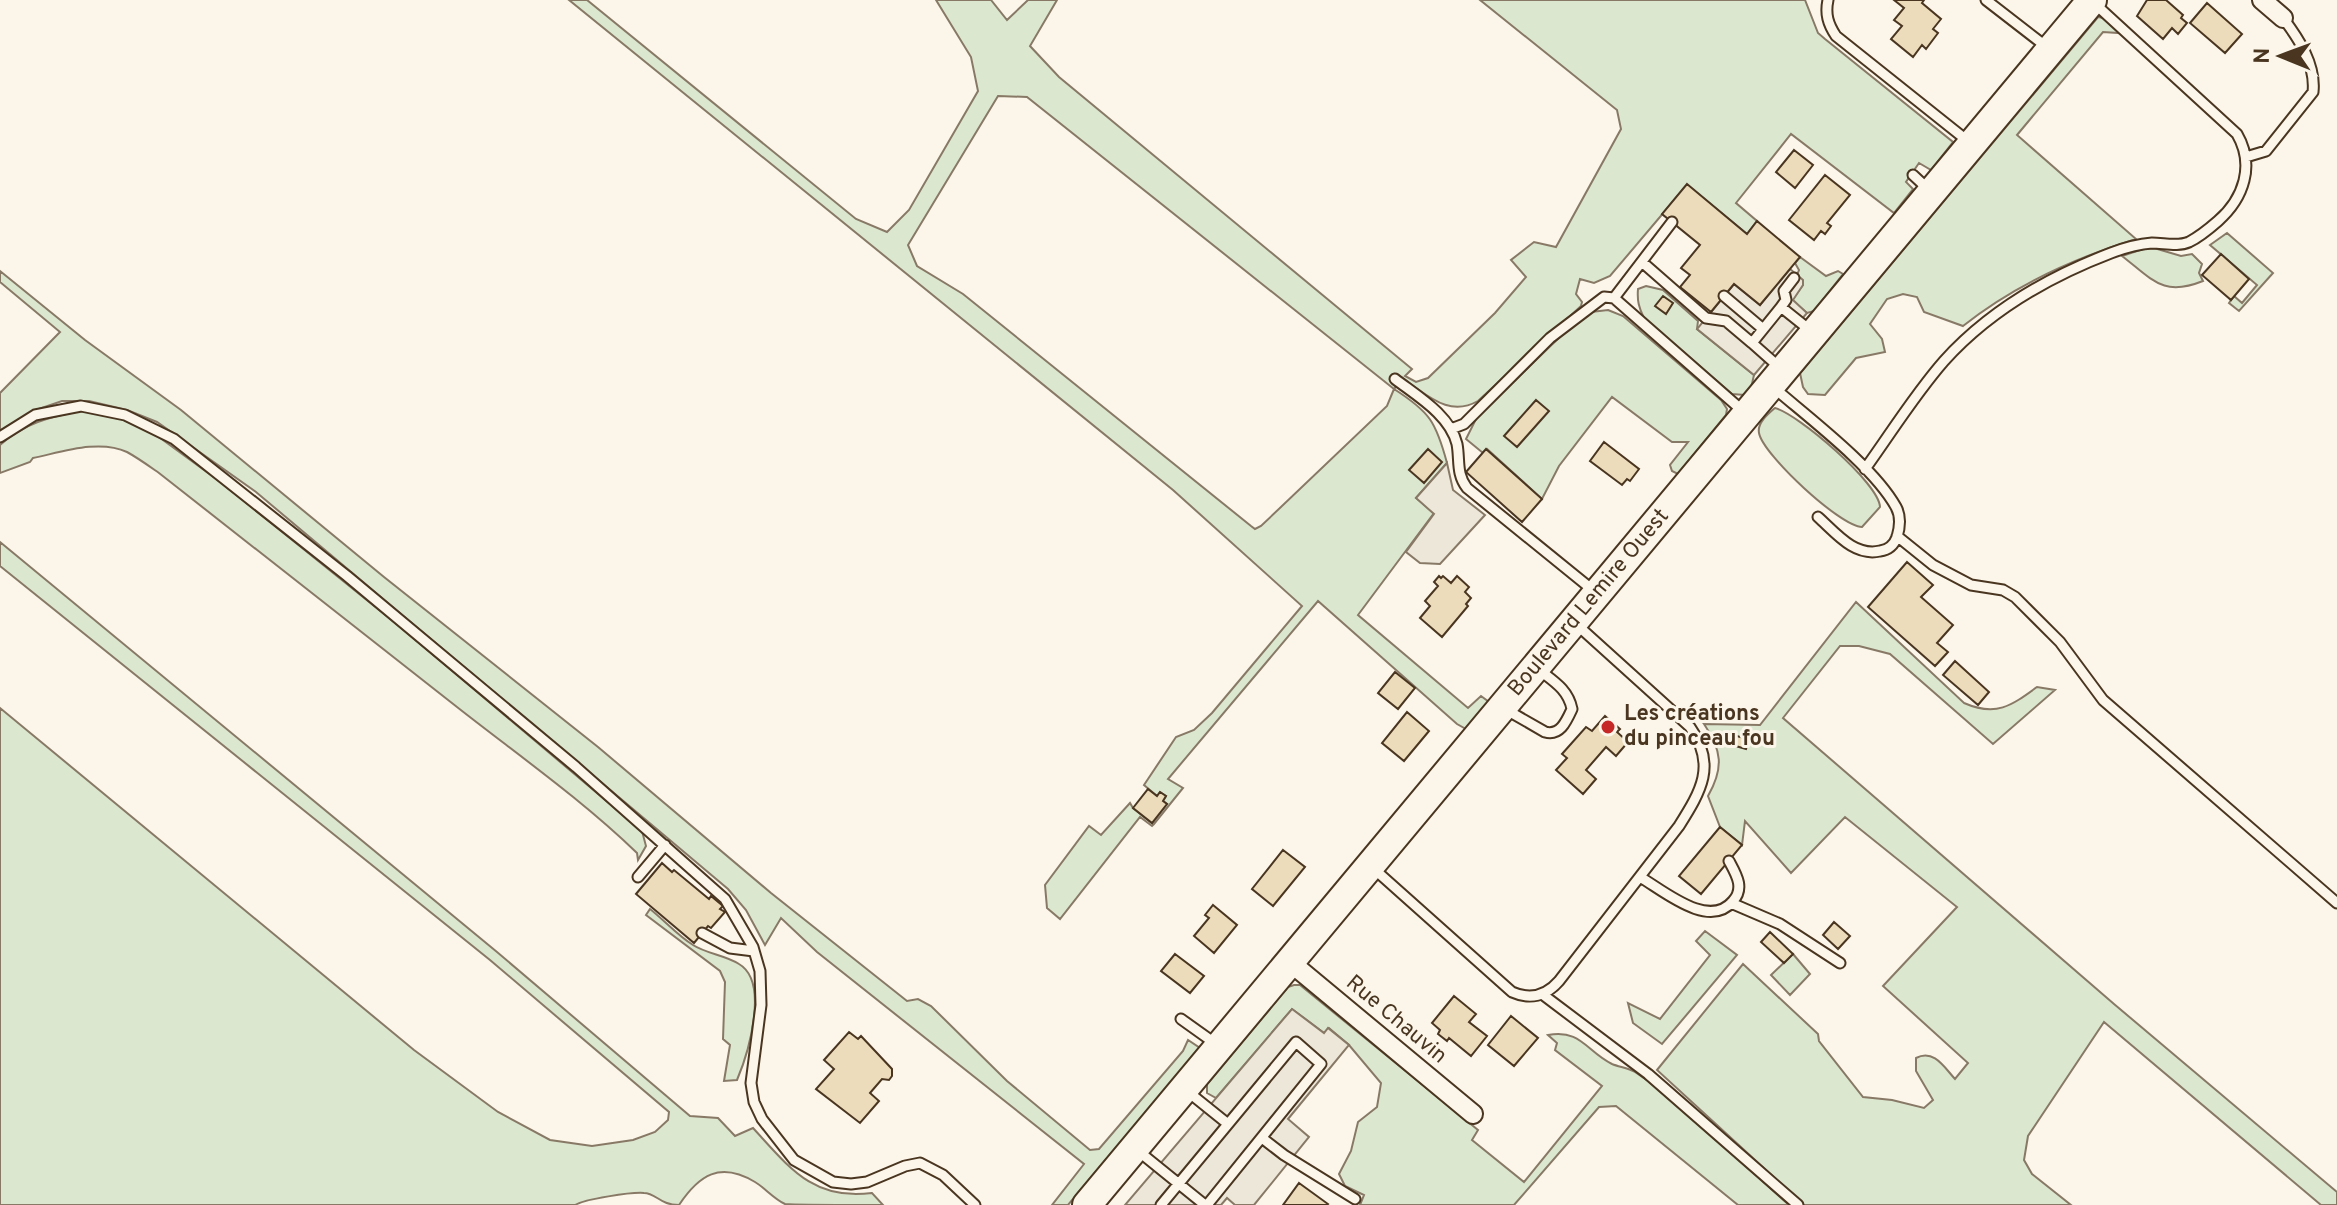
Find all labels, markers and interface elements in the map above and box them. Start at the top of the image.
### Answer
north arrow [2241,16,2321,96]
text: N [2250,48,2277,64]
street label: Boulevard Lemire Ouest [1503,504,1675,702]
place label: Les créations du pinceau fou [1624,701,1775,753]
marker: Les créations du pinceau fou [1599,718,1617,736]
street label: Rue Chauvin [1340,970,1452,1070]

